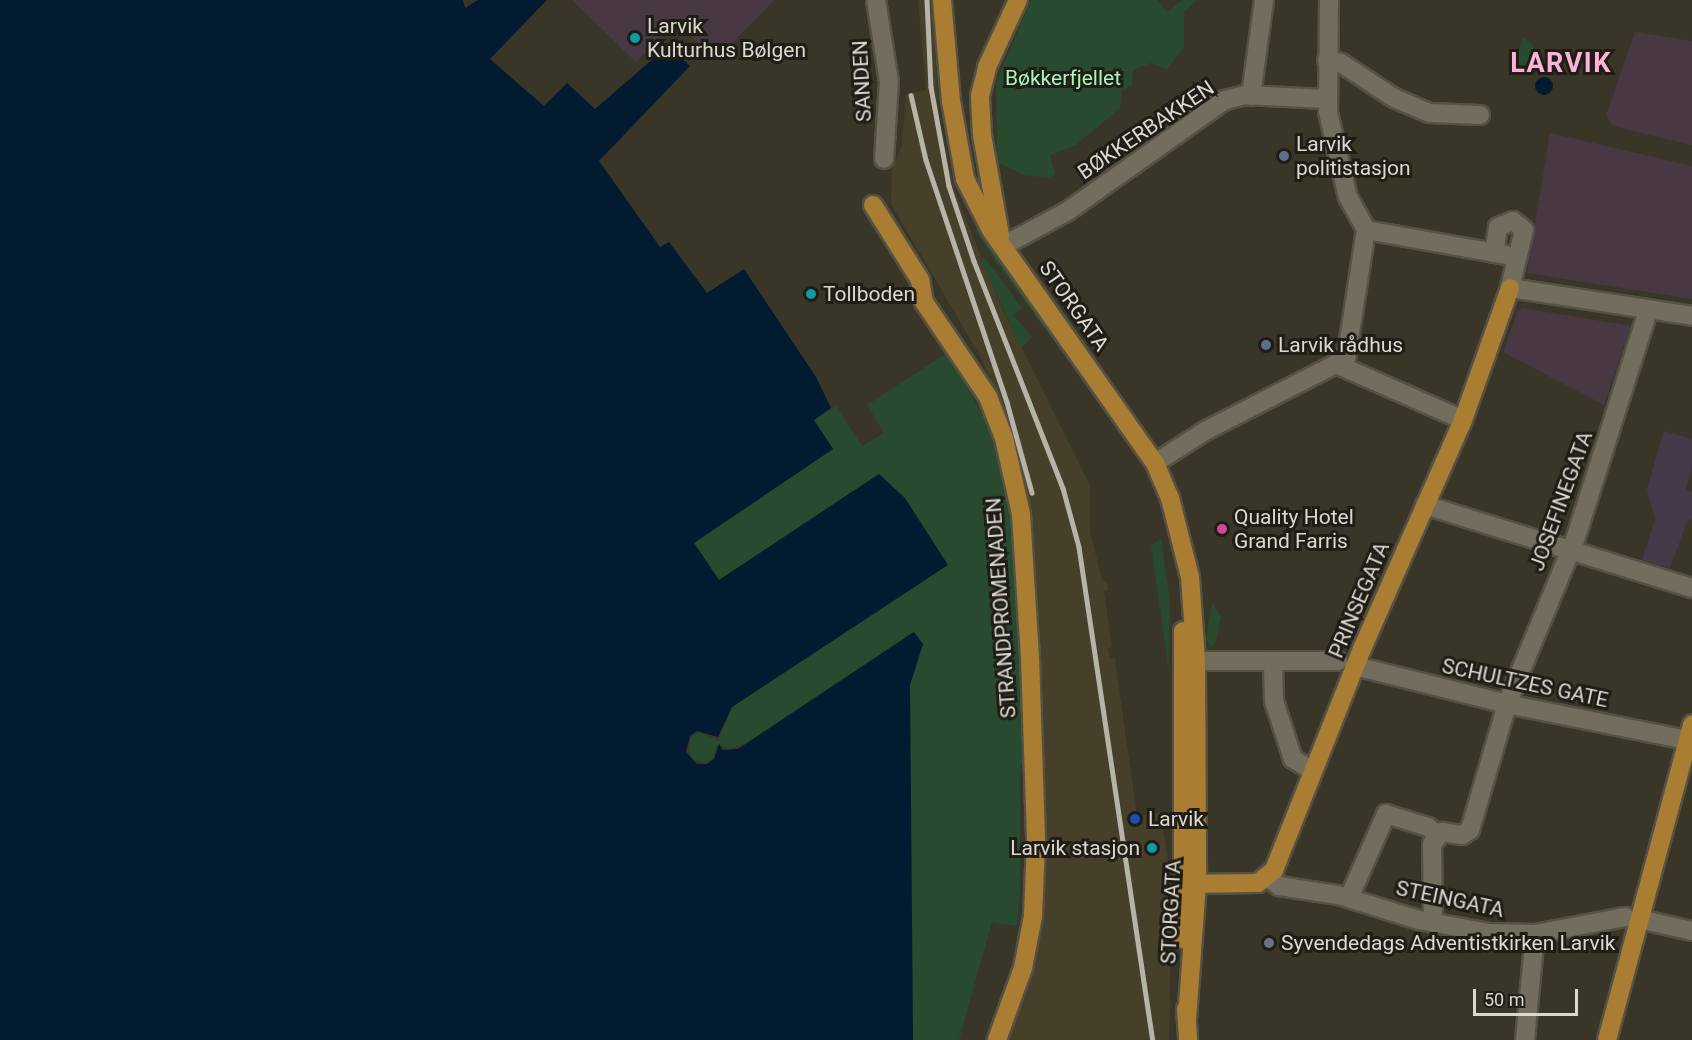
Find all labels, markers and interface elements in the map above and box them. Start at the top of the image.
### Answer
place label: Larvik Kulturhus Bølgen [647,13,806,63]
marker: Larvik Kulturhus Bølgen [628,31,642,45]
street label: SANDEN [847,39,877,123]
district label: LARVIK [1510,48,1612,80]
park label: Bøkkerfjellet [1005,65,1121,91]
street label: BØKKERBAKKEN [1073,75,1219,185]
place label: Larvik politistasjon [1296,131,1411,181]
marker: Larvik politistasjon [1277,149,1291,163]
street label: STORGATA [1034,256,1114,356]
place label: Tollboden [823,281,915,307]
marker: Tollboden [804,287,818,301]
place label: Larvik rådhus [1278,332,1403,358]
marker: Larvik rådhus [1259,338,1273,352]
street label: JOSEFINEGATA [1524,428,1598,574]
street label: STRANDPROMENADEN [981,497,1021,719]
place label: Quality Hotel Grand Farris [1234,504,1354,554]
marker: Quality Hotel Grand Farris [1215,522,1229,536]
street label: PRINSEGATA [1323,538,1395,662]
street label: SCHULTZES GATE [1440,653,1610,713]
place label: Larvik [1148,806,1204,832]
marker: Larvik [1126,810,1144,828]
place label: Larvik stasjon [1010,835,1140,861]
marker: Larvik stasjon [1145,841,1159,855]
street label: STORGATA [1156,859,1186,965]
street label: STEINGATA [1394,875,1506,923]
place label: Syvendedags Adventistkirken Larvik [1281,930,1615,956]
marker: Syvendedags Adventistkirken Larvik [1262,936,1276,950]
scale bar [1476,977,1581,1015]
text: 50 m [1484,989,1524,1010]

